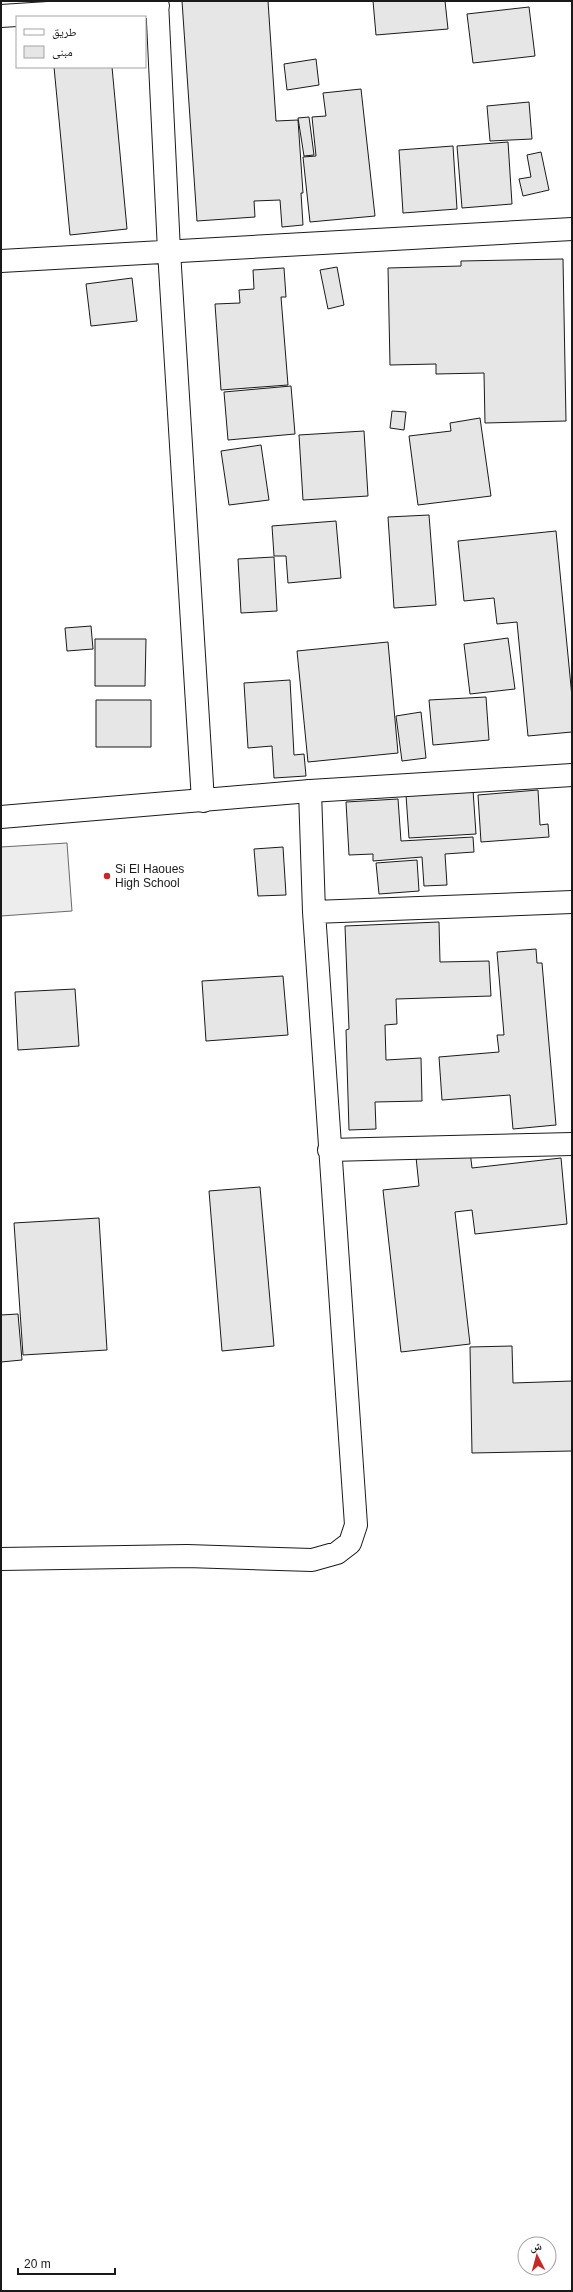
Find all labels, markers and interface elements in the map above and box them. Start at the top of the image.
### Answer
legend [16,16,146,68]
text: طريق [52,25,77,39]
text: مبنى [52,45,73,59]
place label: Si El Haoues High School [115,862,184,890]
marker: Si El Haoues High School [102,871,112,881]
north arrow [517,2236,557,2276]
text: ش [530,2239,543,2255]
scale bar [18,2250,115,2276]
text: 20 m [24,2257,51,2271]

